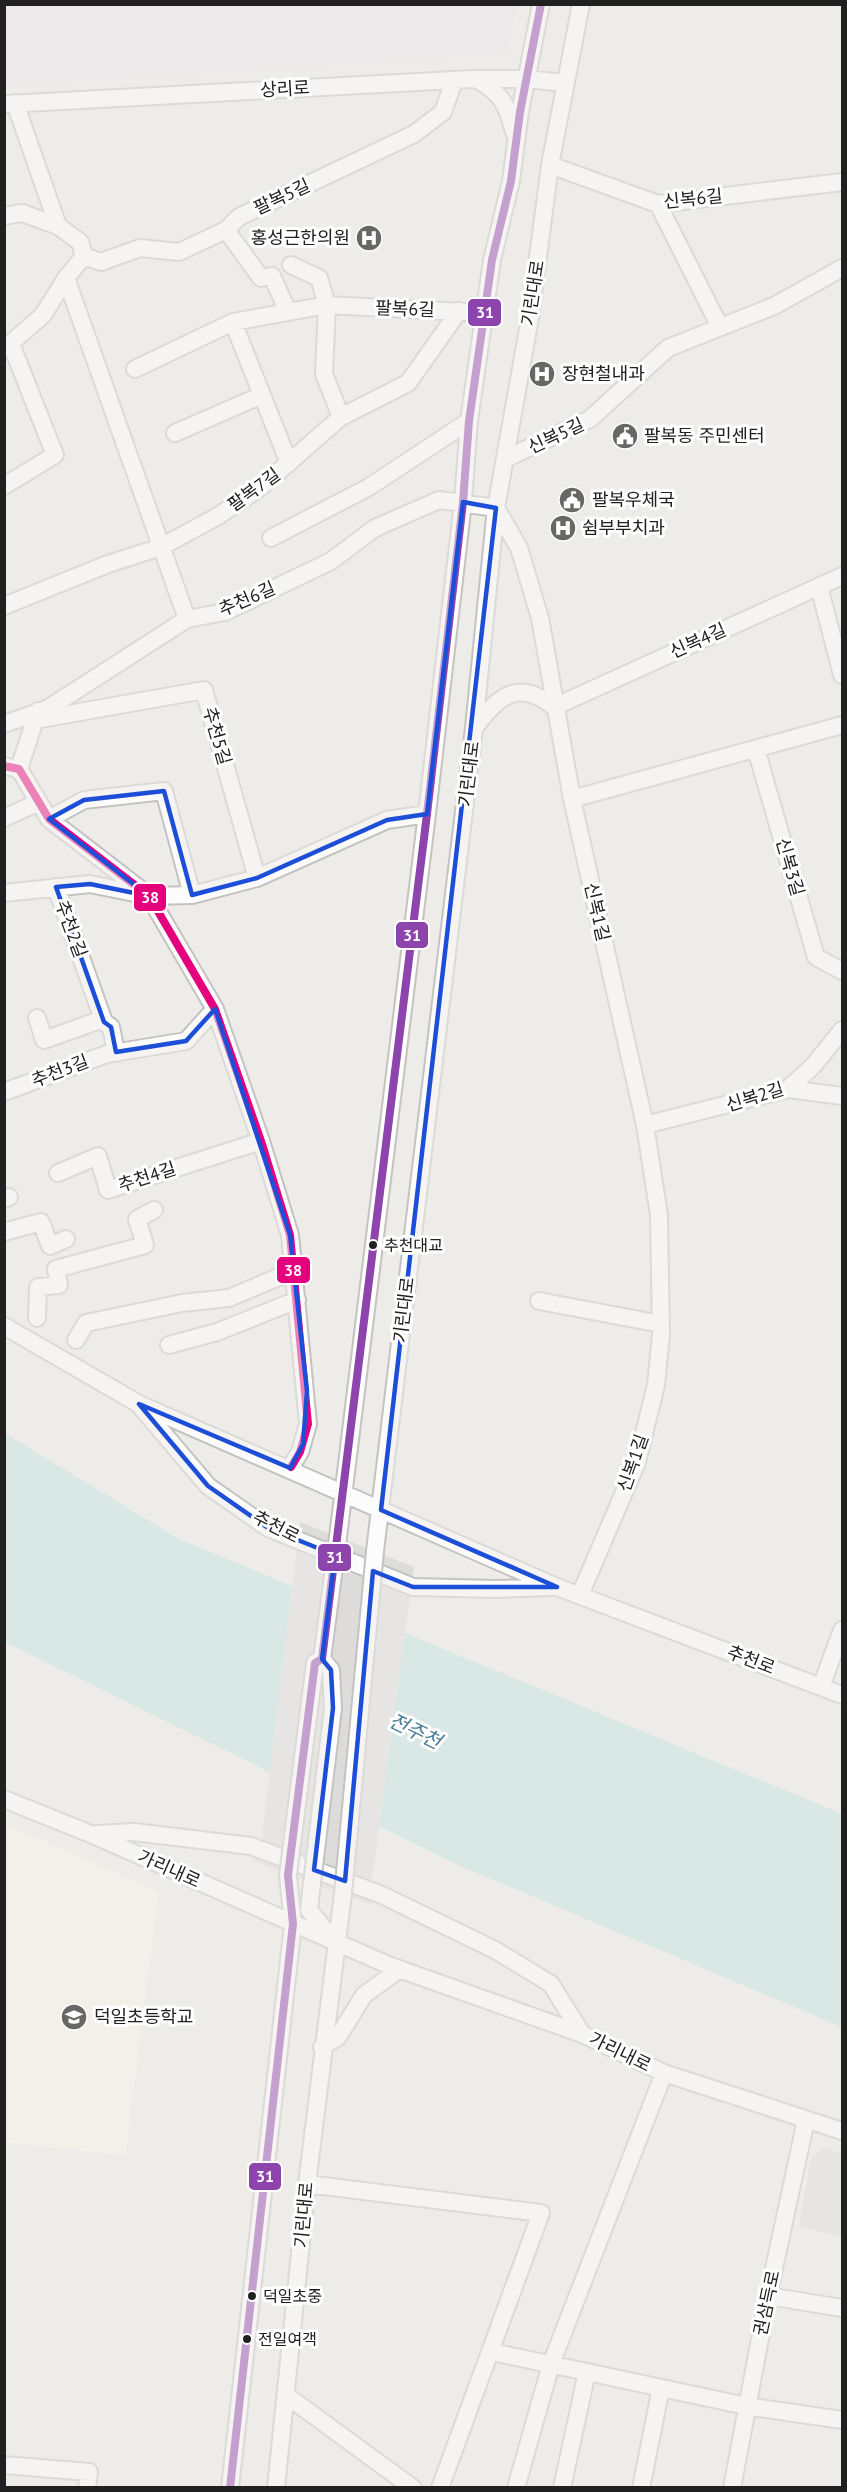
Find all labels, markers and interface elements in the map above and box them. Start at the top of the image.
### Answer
street label: 상리로 [260,76,310,101]
street label: 팔복5길 [250,174,314,220]
street label: 신복6길 [662,184,724,213]
hospital icon: 홍성근한의원 [354,223,384,253]
place label: 홍성근한의원 [251,226,350,249]
street label: 기린대로 [516,258,549,327]
street label: 팔복6길 [375,296,435,321]
line badge: 31 [467,298,502,327]
text: 31 [476,302,494,322]
hospital icon: 장현철내과 [527,359,557,389]
place label: 장현철내과 [562,362,645,385]
street label: 신복5길 [524,413,588,459]
public building icon: 팔복동 주민센터 [610,421,640,451]
place label: 팔복동 주민센터 [644,424,765,447]
street label: 팔복7길 [223,463,285,516]
public building icon: 팔복우체국 [557,485,587,515]
place label: 팔복우체국 [592,488,675,511]
hospital icon: 쉼부부치과 [548,513,578,543]
place label: 쉼부부치과 [582,516,665,539]
street label: 추천6길 [215,576,279,621]
street label: 신복4길 [666,618,730,663]
street label: 추천5길 [198,704,237,768]
street label: 기린대로 [453,740,484,808]
street label: 신복3길 [771,835,810,899]
street label: 신복1길 [580,880,615,943]
line badge: 38 [133,883,167,912]
text: 38 [141,887,159,907]
street label: 추천2길 [50,897,92,961]
line badge: 31 [395,921,429,949]
text: 31 [403,925,421,945]
street label: 추천3길 [28,1049,92,1092]
street label: 신복2길 [723,1077,787,1116]
street label: 추천4길 [115,1156,179,1197]
place label: 추천대교 [384,1235,443,1255]
marker: 추천대교 [367,1239,379,1251]
line badge: 38 [276,1256,311,1284]
text: 38 [284,1260,302,1280]
street label: 기린대로 [388,1276,419,1344]
street label: 신복1길 [612,1431,653,1495]
street label: 추천로 [249,1505,304,1548]
line badge: 31 [317,1543,352,1572]
text: 31 [326,1547,344,1567]
street label: 추천로 [724,1640,778,1679]
water label: 전주천 [384,1707,448,1756]
street label: 가리내로 [134,1845,204,1893]
school or university icon: 덕일초등학교 [59,2002,89,2032]
place label: 덕일초등학교 [94,2005,193,2028]
street label: 가리내로 [585,2027,655,2076]
line badge: 31 [248,2162,282,2191]
text: 31 [256,2166,274,2186]
street label: 기린대로 [289,2181,318,2249]
street label: 권삼득로 [748,2268,785,2338]
place label: 덕일초중 [263,2286,322,2306]
marker: 덕일초중 [246,2290,258,2302]
place label: 전일여객 [258,2329,317,2349]
marker: 전일여객 [241,2333,253,2345]

